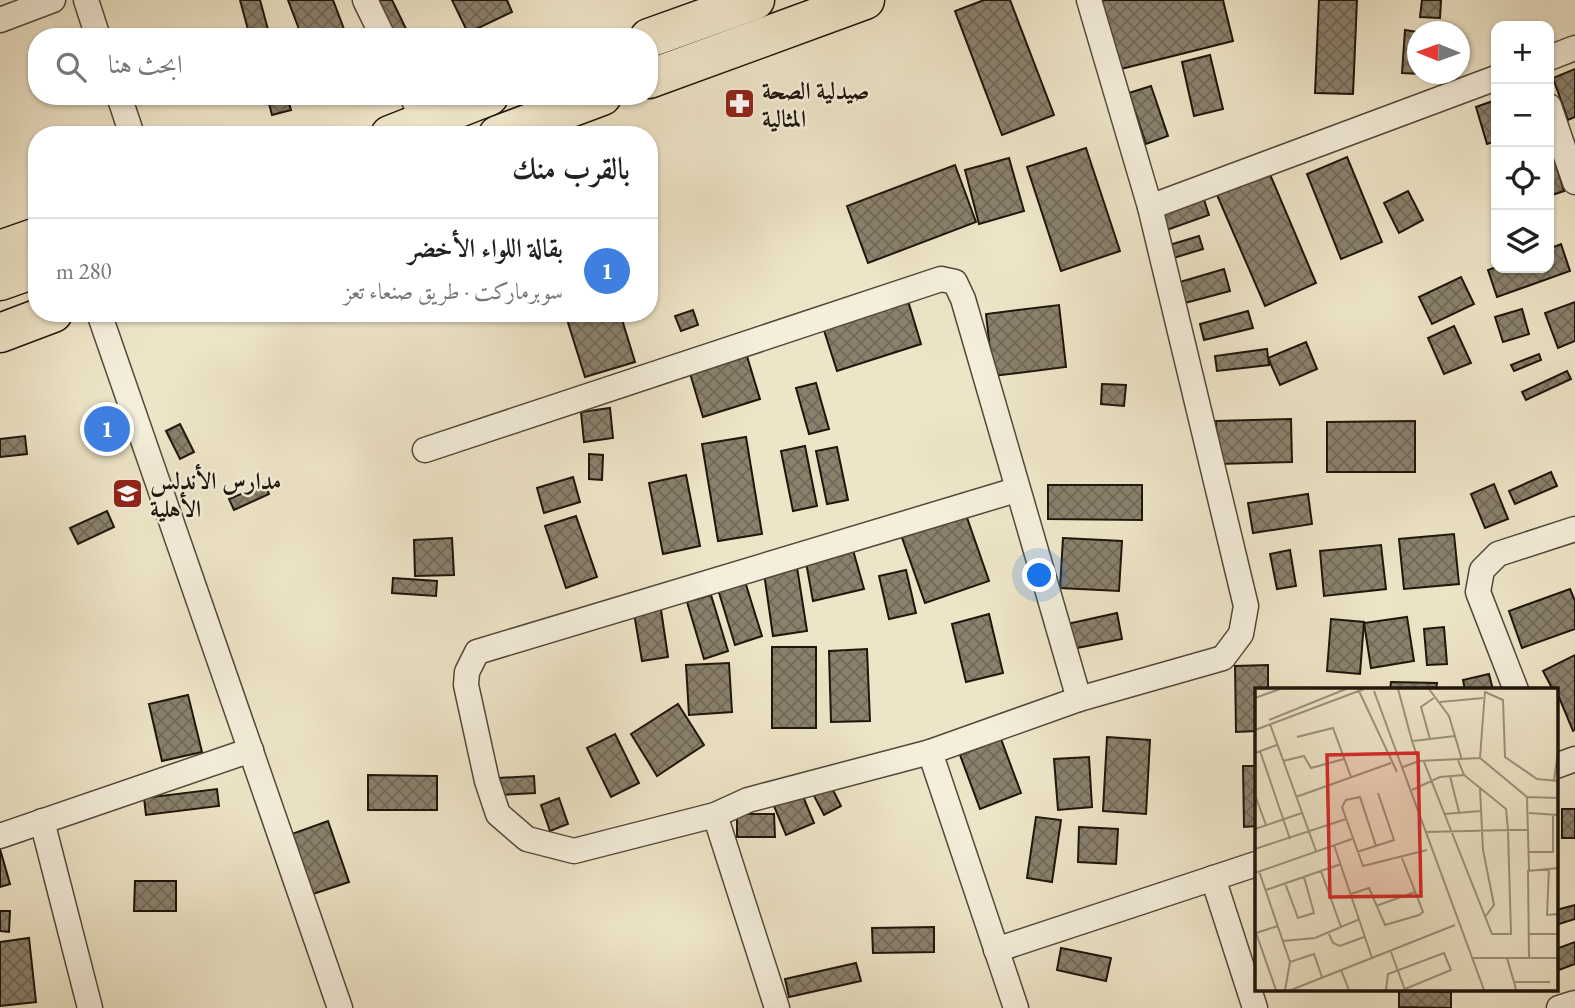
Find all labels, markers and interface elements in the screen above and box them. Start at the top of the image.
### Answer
north arrow [1407,21,1470,84]
map controls [1491,21,1554,273]
button: + [1491,21,1554,84]
search box [28,28,658,105]
text: ابحث هنا [108,47,183,81]
icon: search [52,48,90,86]
place label: صيدلية الصحة المثالية [762,75,869,134]
button: − [1491,84,1554,147]
pharmacy icon: صيدلية الصحة المثالية [722,87,756,121]
button: locate [1491,147,1554,210]
text: بالقرب منك [512,149,630,188]
button: layers [1491,210,1554,273]
text: بقالة اللواء الأخضر [408,231,563,265]
text: 280 m [56,256,112,286]
text: 1 [601,256,613,286]
text: سوبرماركت · طريق صنعاء تعز [344,276,563,306]
pin: 1 [84,403,130,455]
place label: مدارس الأندلس الأهلية [150,463,281,524]
school or university icon: مدارس الأندلس الأهلية [110,477,144,511]
your location [1022,558,1056,592]
inset map [1255,688,1558,990]

